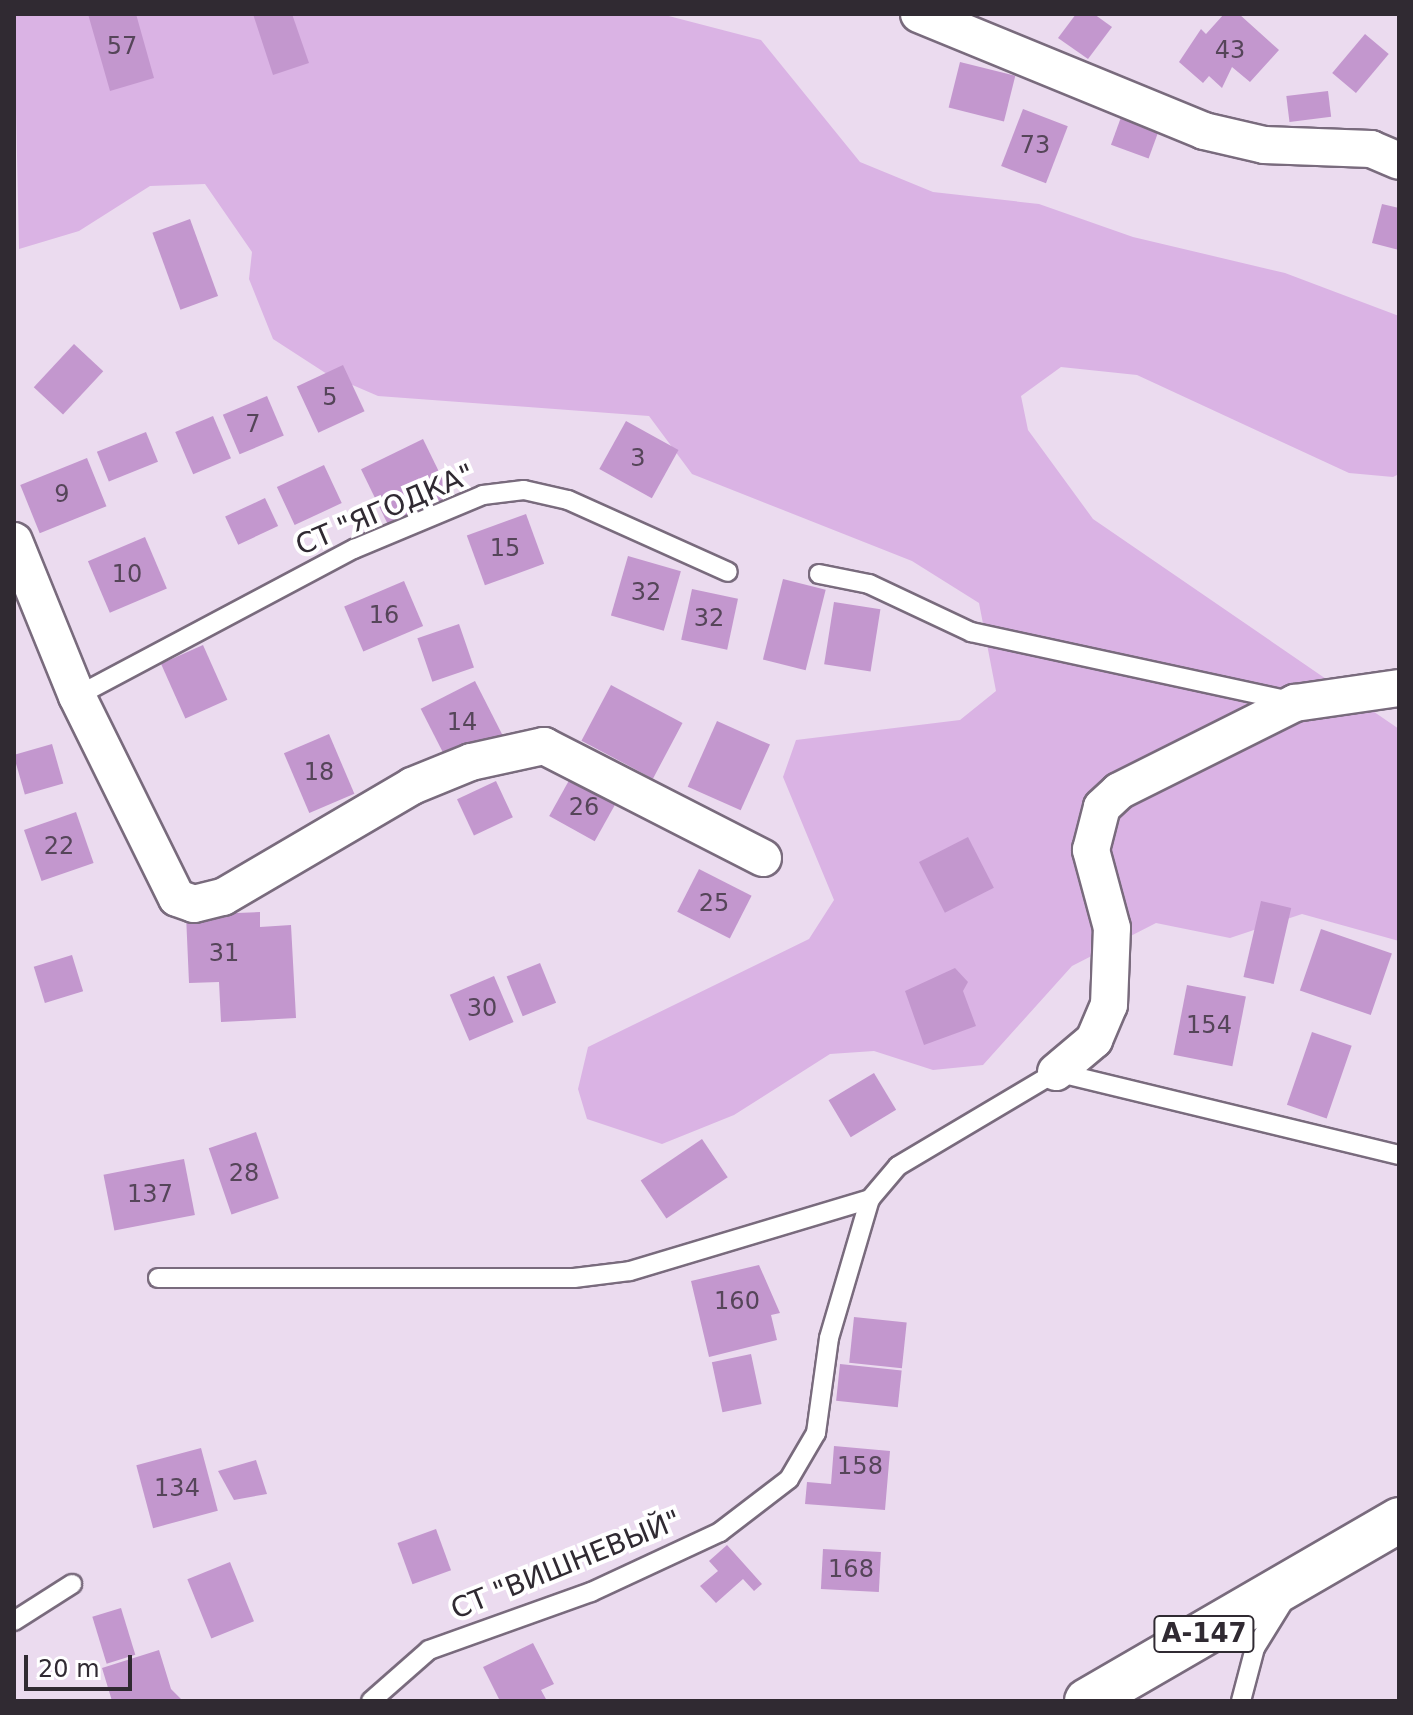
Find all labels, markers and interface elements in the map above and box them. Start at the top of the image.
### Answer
house number: 57 [107,33,137,61]
house number: 43 [1215,37,1245,65]
house number: 73 [1020,132,1050,160]
house number: 5 [322,384,338,412]
house number: 7 [245,411,261,439]
house number: 3 [630,445,646,473]
street label: СТ "ЯГОДКА" [291,457,479,563]
house number: 9 [54,481,70,509]
house number: 15 [490,535,520,563]
house number: 10 [112,561,142,589]
house number: 32 [631,579,661,607]
house number: 16 [369,602,399,630]
house number: 32 [694,605,724,633]
house number: 14 [447,709,477,737]
house number: 18 [304,759,334,787]
house number: 26 [569,794,599,822]
house number: 22 [44,833,74,861]
house number: 25 [699,890,729,918]
house number: 31 [209,940,239,968]
house number: 30 [467,995,497,1023]
house number: 154 [1186,1012,1232,1040]
house number: 28 [229,1160,259,1188]
house number: 137 [127,1181,173,1209]
house number: 160 [714,1288,760,1316]
house number: 158 [837,1453,883,1481]
house number: 134 [154,1475,200,1503]
street label: СТ "ВИШНЕВЫЙ" [446,1504,686,1626]
house number: 168 [828,1556,874,1584]
road number: А-147 [1152,1612,1256,1656]
scale bar [28,1639,136,1689]
text: 20 m [38,1655,100,1683]

